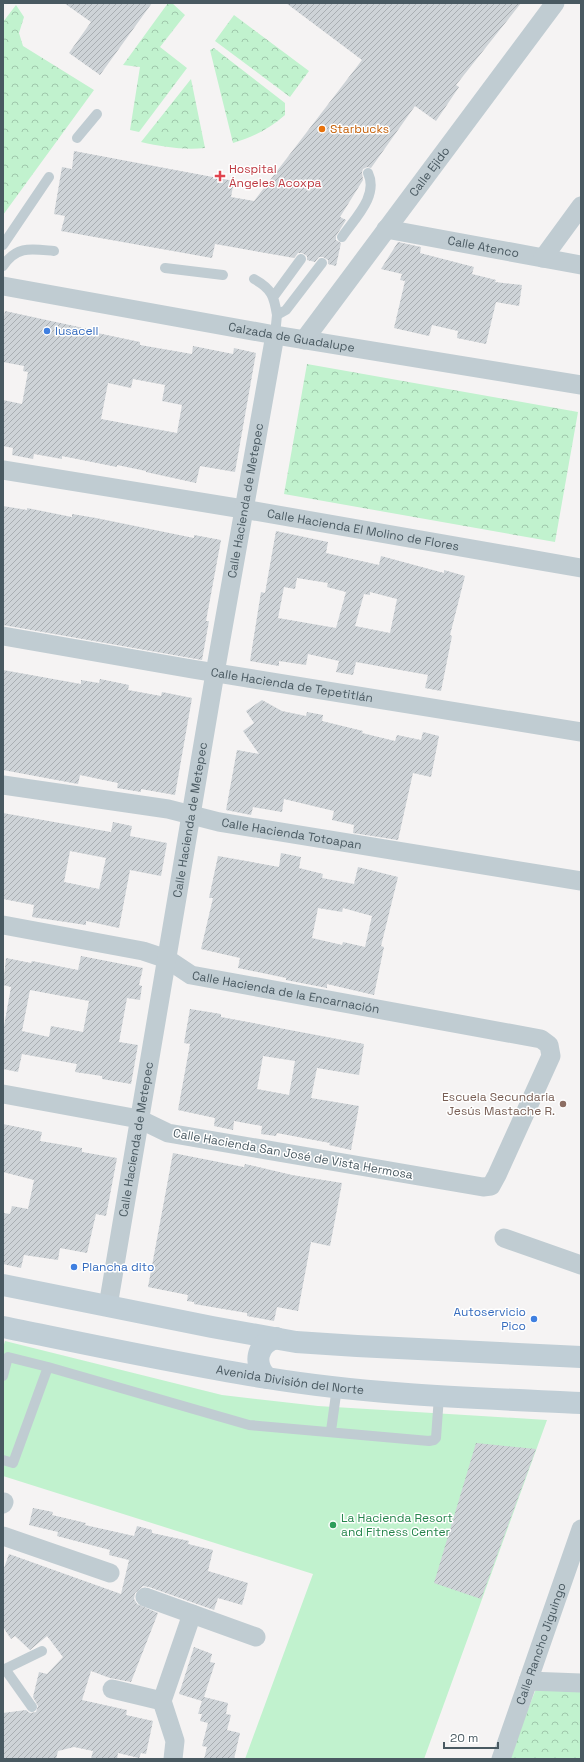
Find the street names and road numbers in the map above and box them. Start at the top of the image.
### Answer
street label: Calle Ejido [406,143,453,200]
street label: Calle Atenco [446,233,520,261]
street label: Calzada de Guadalupe [227,319,356,356]
street label: Calle Hacienda de Metepec [224,422,267,580]
street label: Calle Hacienda El Molino de Flores [266,505,460,555]
street label: Calle Hacienda de Tepetitlán [210,664,374,706]
street label: Calle Hacienda de Metepec [169,741,211,899]
street label: Calle Hacienda Totoapan [220,815,363,853]
street label: Calle Hacienda de la Encarnación [191,967,381,1017]
street label: Calle Hacienda de Metepec [115,1060,157,1218]
street label: Calle Hacienda San José de Vista Hermosa [172,1125,414,1183]
street label: Avenida División del Norte [215,1362,365,1398]
street label: Calle Rancho Jiguingo [512,1581,570,1707]

